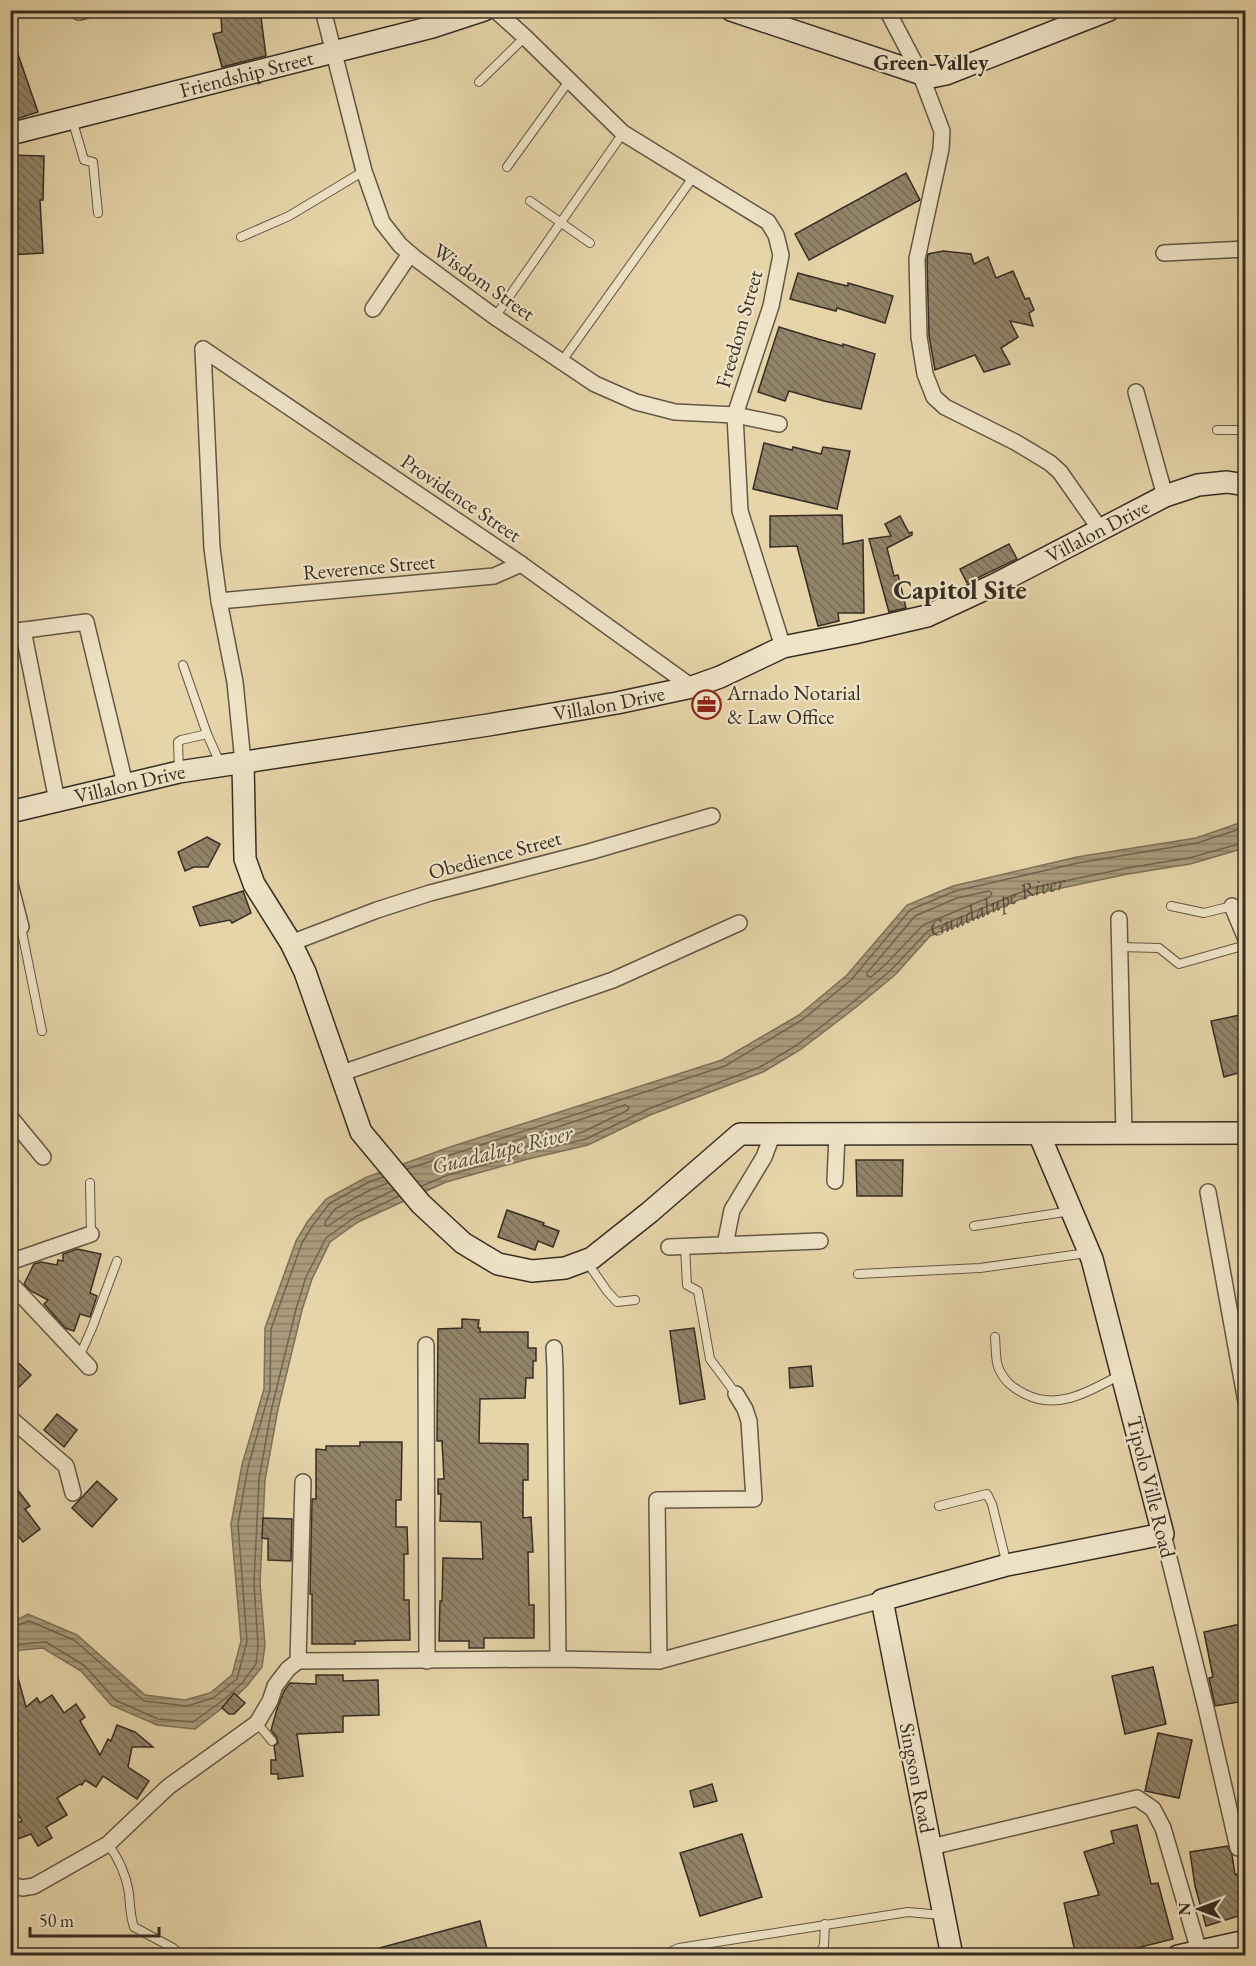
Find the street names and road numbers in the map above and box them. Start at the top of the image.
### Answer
street label: Friendship Street [177,44,316,103]
street label: Wisdom Street [428,237,541,327]
street label: Freedom Street [709,266,768,391]
street label: Providence Street [396,447,527,548]
street label: Villalon Drive [1041,493,1154,569]
street label: Reverence Street [302,547,437,586]
street label: Villalon Drive [551,679,667,727]
street label: Villalon Drive [71,757,187,809]
street label: Obedience Street [425,824,565,885]
street label: Tipolo Ville Road [1121,1413,1182,1561]
street label: Singson Road [894,1721,941,1836]

